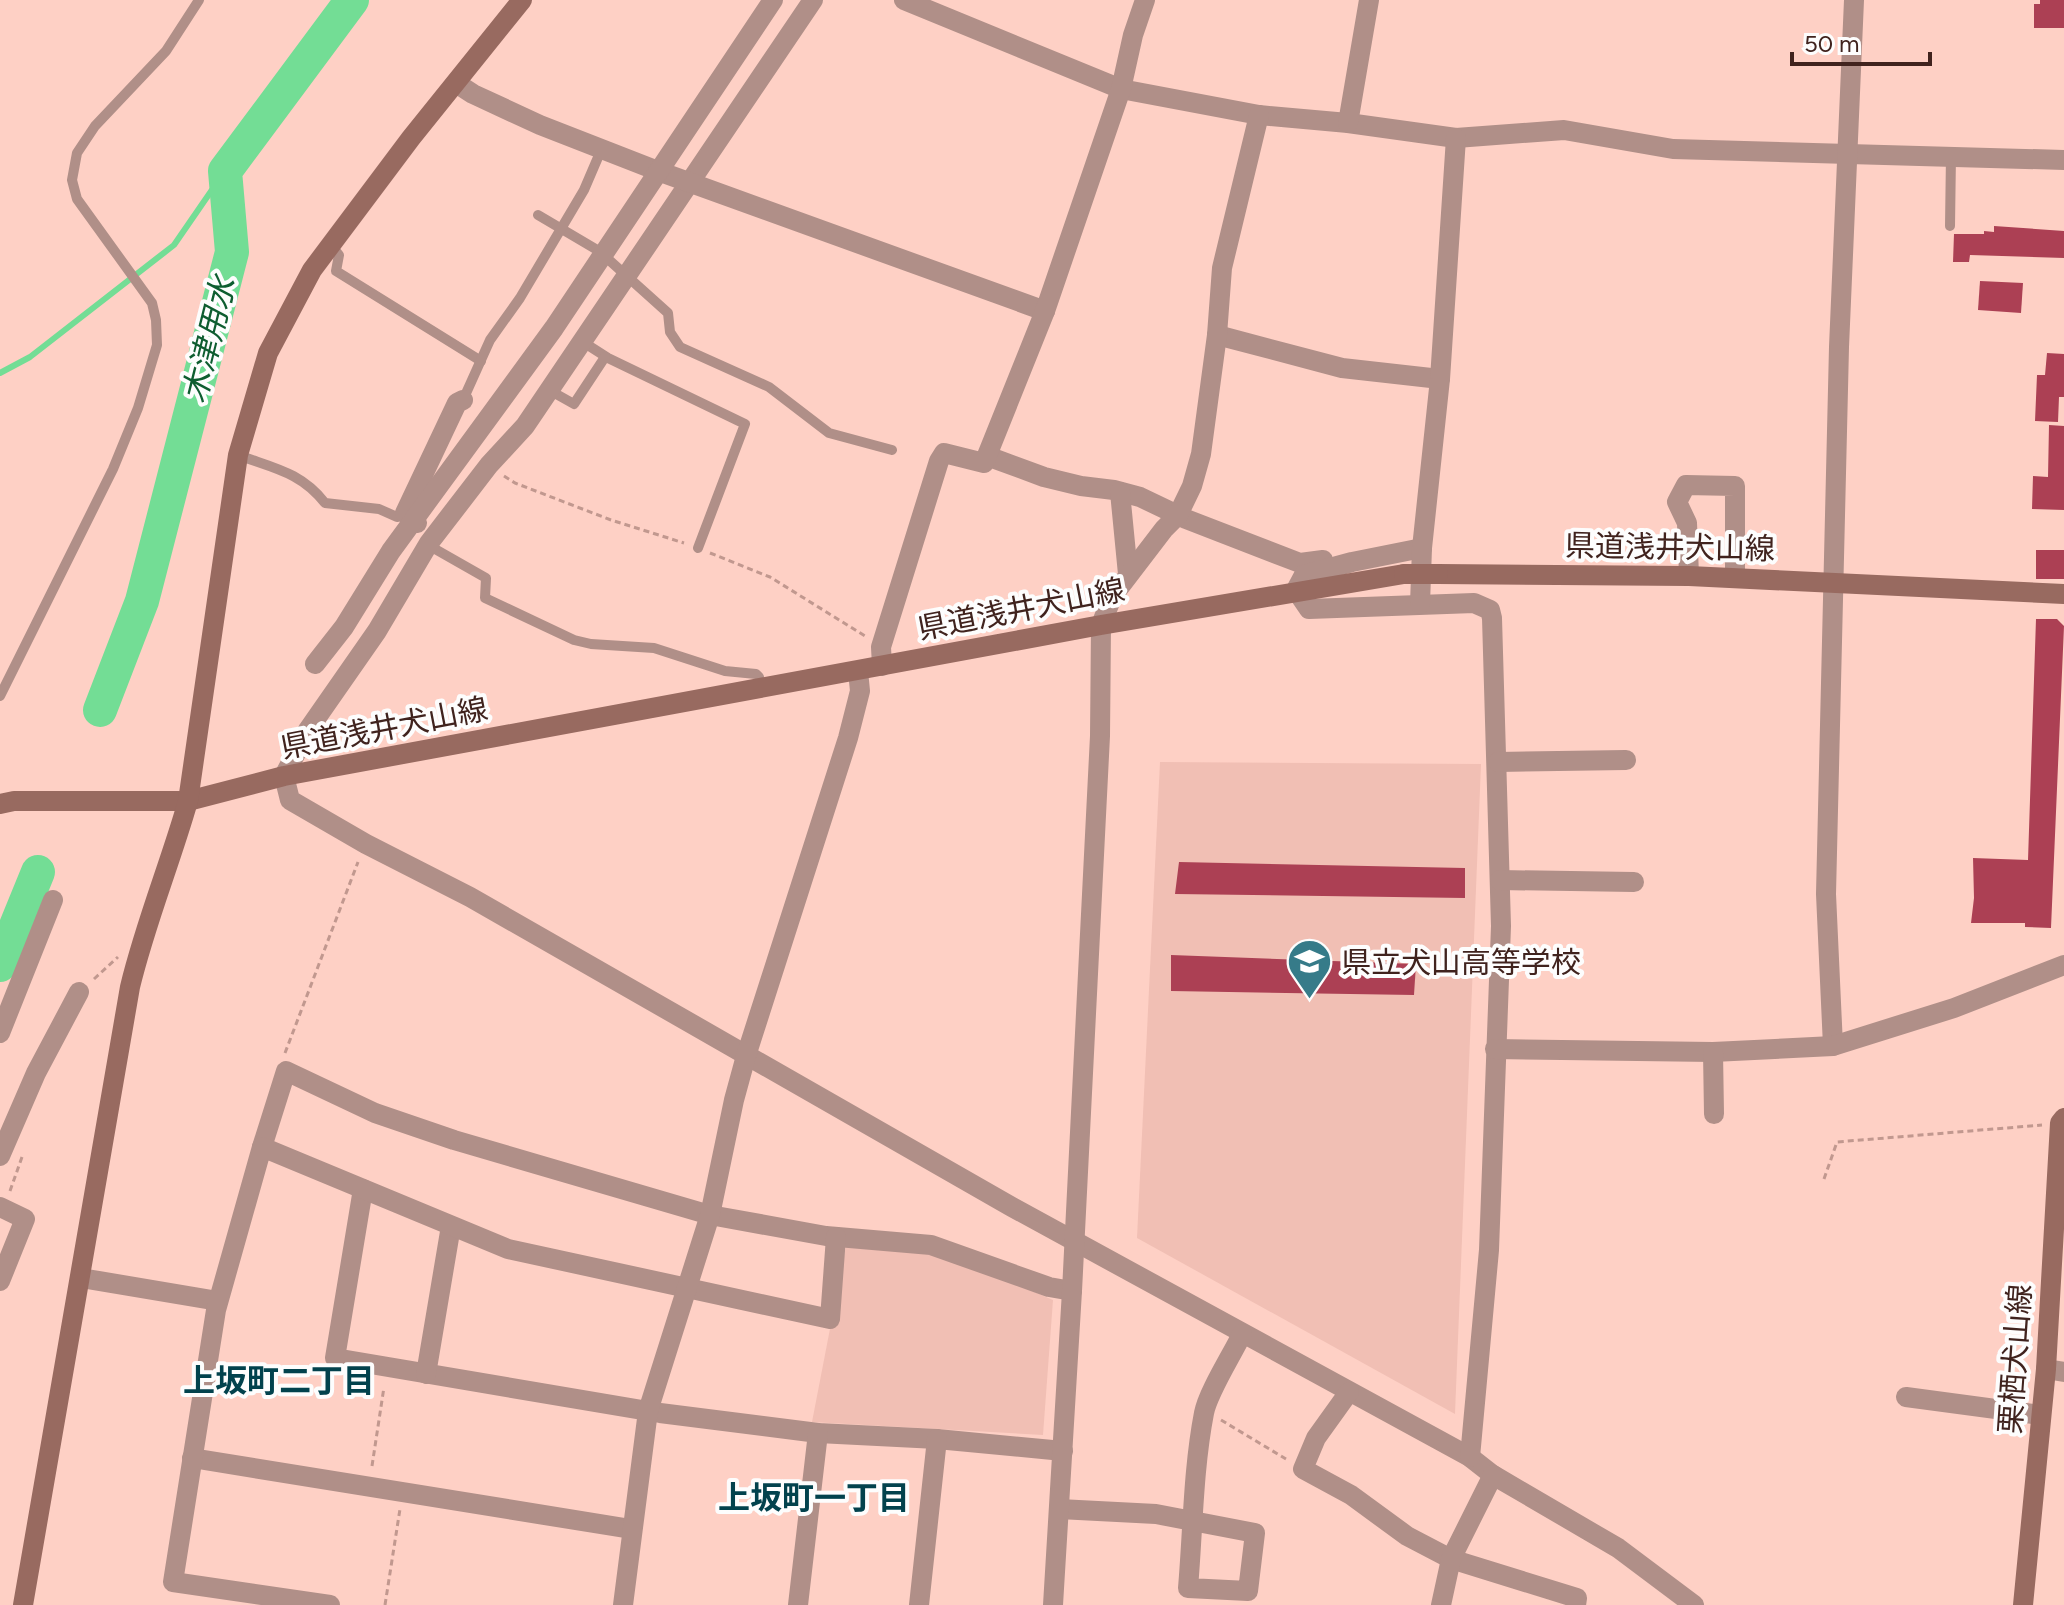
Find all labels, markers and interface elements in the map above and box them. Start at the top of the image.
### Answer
scale bar [1792,16,1930,66]
text: 50 m [1804,29,1860,58]
water label: 木津用水 [175,270,244,407]
street label: 県道浅井犬山線 [1565,527,1775,567]
street label: 県道浅井犬山線 [914,571,1128,647]
street label: 県道浅井犬山線 [277,690,491,766]
school or university icon: 県立犬山高等学校 [1286,938,1334,1001]
place label: 県立犬山高等学校 [1341,944,1581,981]
street label: 栗栖犬山線 [1991,1283,2039,1435]
district label: 上坂町二丁目 [183,1362,375,1400]
district label: 上坂町一丁目 [718,1479,910,1517]

